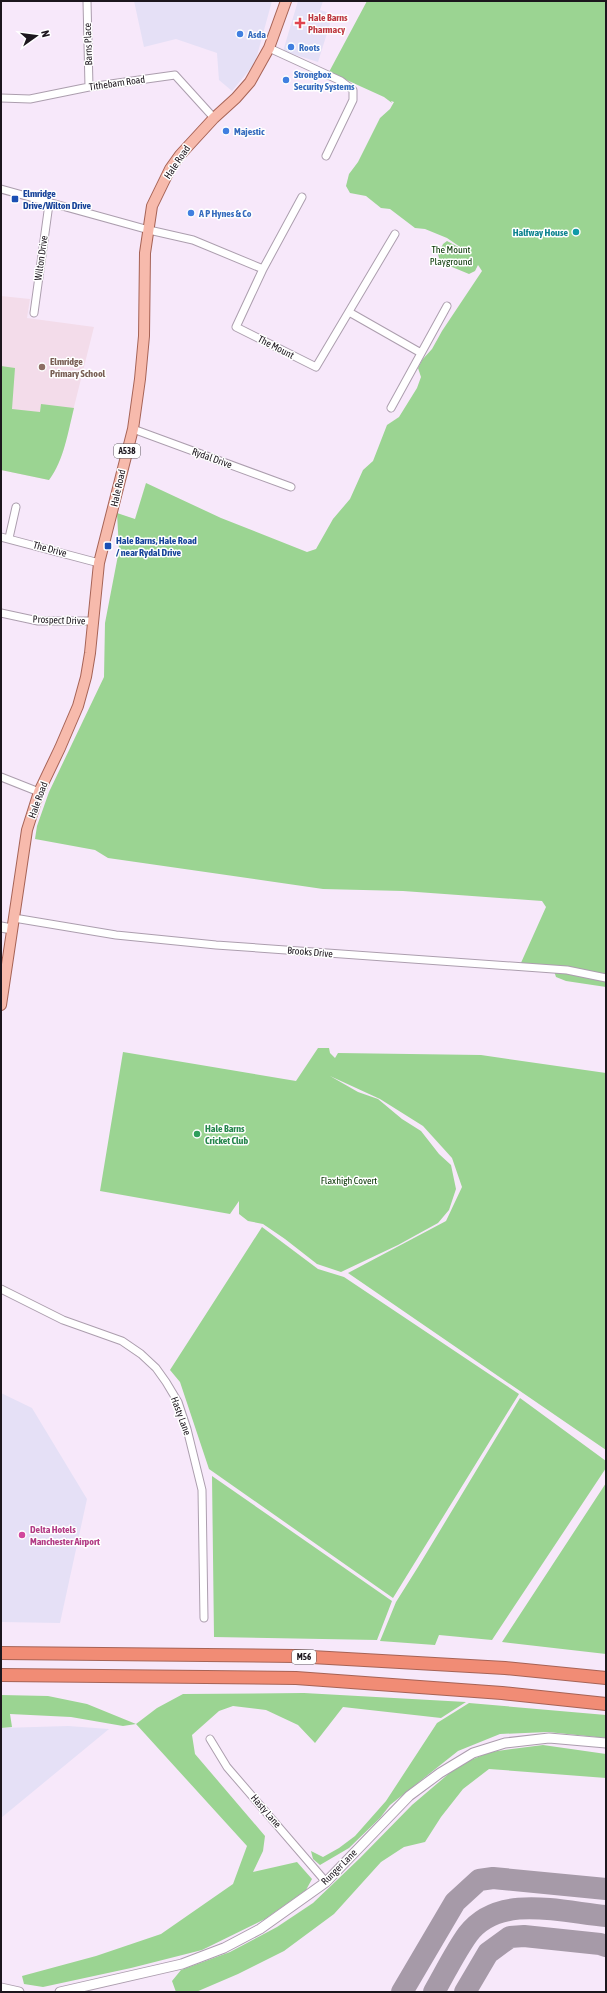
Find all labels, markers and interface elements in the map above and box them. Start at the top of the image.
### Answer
place label: Hale Barns Pharmacy [308,12,348,35]
north arrow [16,16,56,56]
marker: Hale Barns Pharmacy [295,18,305,28]
street label: Barns Place [82,22,94,65]
text: N [39,29,52,38]
marker: Asda [235,29,245,39]
place label: Asda [247,29,266,40]
marker: Roots [286,42,296,52]
place label: Roots [299,42,320,53]
place label: Strongbox Security Systems [294,69,355,92]
street label: Tithebarn Road [88,74,146,92]
marker: Strongbox Security Systems [281,75,291,85]
marker: Majestic [221,126,231,136]
place label: Majestic [234,126,265,137]
street label: Hale Road [162,143,192,181]
place label: Elmridge Drive/Wilton Drive [23,188,92,211]
marker: Elmridge Drive/Wilton Drive [10,194,20,204]
marker: A P Hynes & Co [186,208,196,218]
place label: A P Hynes & Co [198,208,252,219]
place label: Halfway House [513,227,568,238]
marker: Halfway House [571,227,581,237]
street label: Wilton Drive [32,234,50,281]
park label: The Mount Playground [430,244,473,267]
street label: The Mount [256,333,296,361]
place label: Elmridge Primary School [50,356,106,379]
marker: Elmridge Primary School [37,362,47,372]
road number: A538 [114,444,140,458]
street label: Rydal Drive [190,446,234,470]
street label: Hale Road [108,468,128,508]
place label: Hale Barns, Hale Road / near Rydal Drive [116,535,197,558]
street label: The Drive [32,539,68,559]
marker: Hale Barns, Hale Road / near Rydal Drive [103,541,113,551]
street label: Prospect Drive [32,614,86,626]
street label: Hale Road [26,780,50,820]
street label: Brooks Drive [287,945,334,960]
place label: Hale Barns Cricket Club [205,1123,248,1146]
marker: Hale Barns Cricket Club [192,1129,202,1139]
park label: Flaxhigh Covert [321,1175,377,1186]
street label: Hasty Lane [169,1395,193,1437]
place label: Delta Hotels Manchester Airport [30,1524,100,1547]
marker: Delta Hotels Manchester Airport [17,1530,27,1540]
road number: M56 [292,1650,316,1664]
street label: Hasty Lane [249,1792,284,1830]
street label: Runger Lane [319,1847,359,1887]

